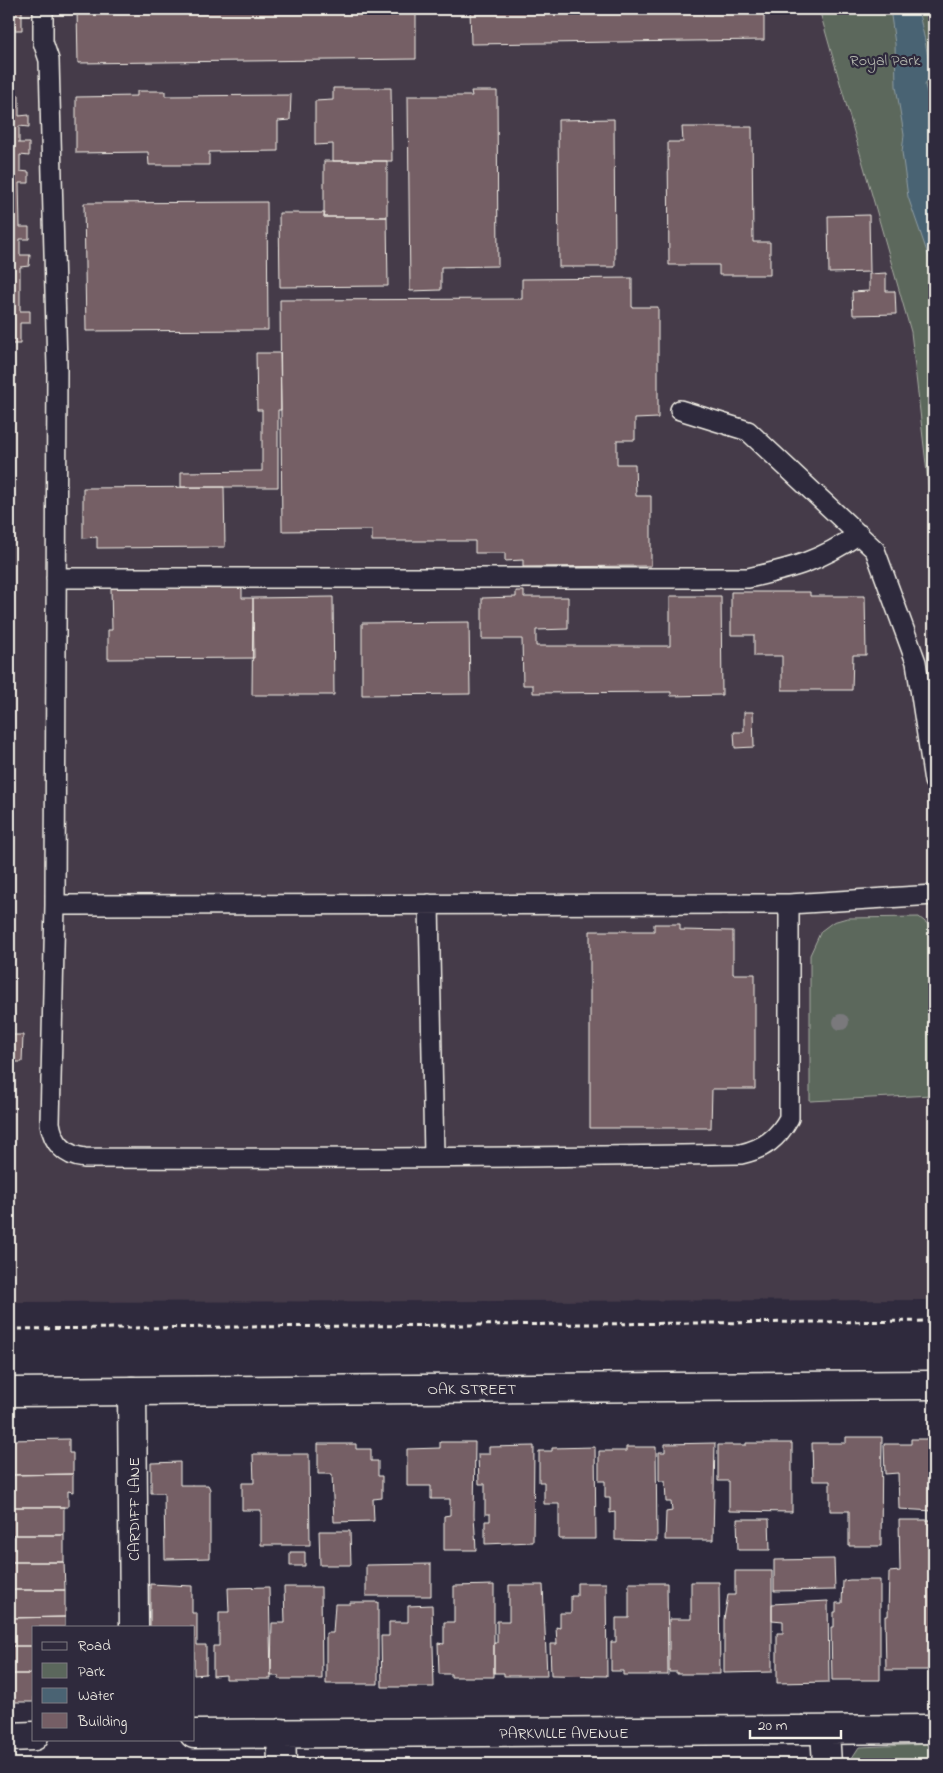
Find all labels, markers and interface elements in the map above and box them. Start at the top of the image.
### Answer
park label: Royal Park [850,49,921,73]
street label: OAK STREET [428,1378,516,1402]
street label: CARDIFF LANE [123,1457,147,1561]
legend [32,1626,195,1740]
text: Road [78,1635,111,1657]
text: Park [78,1661,106,1683]
text: Water [78,1685,114,1707]
scale bar [750,1708,842,1740]
text: Building [77,1711,127,1734]
text: 20 m [758,1715,788,1737]
street label: PARKVILLE AVENUE [499,1722,629,1746]

